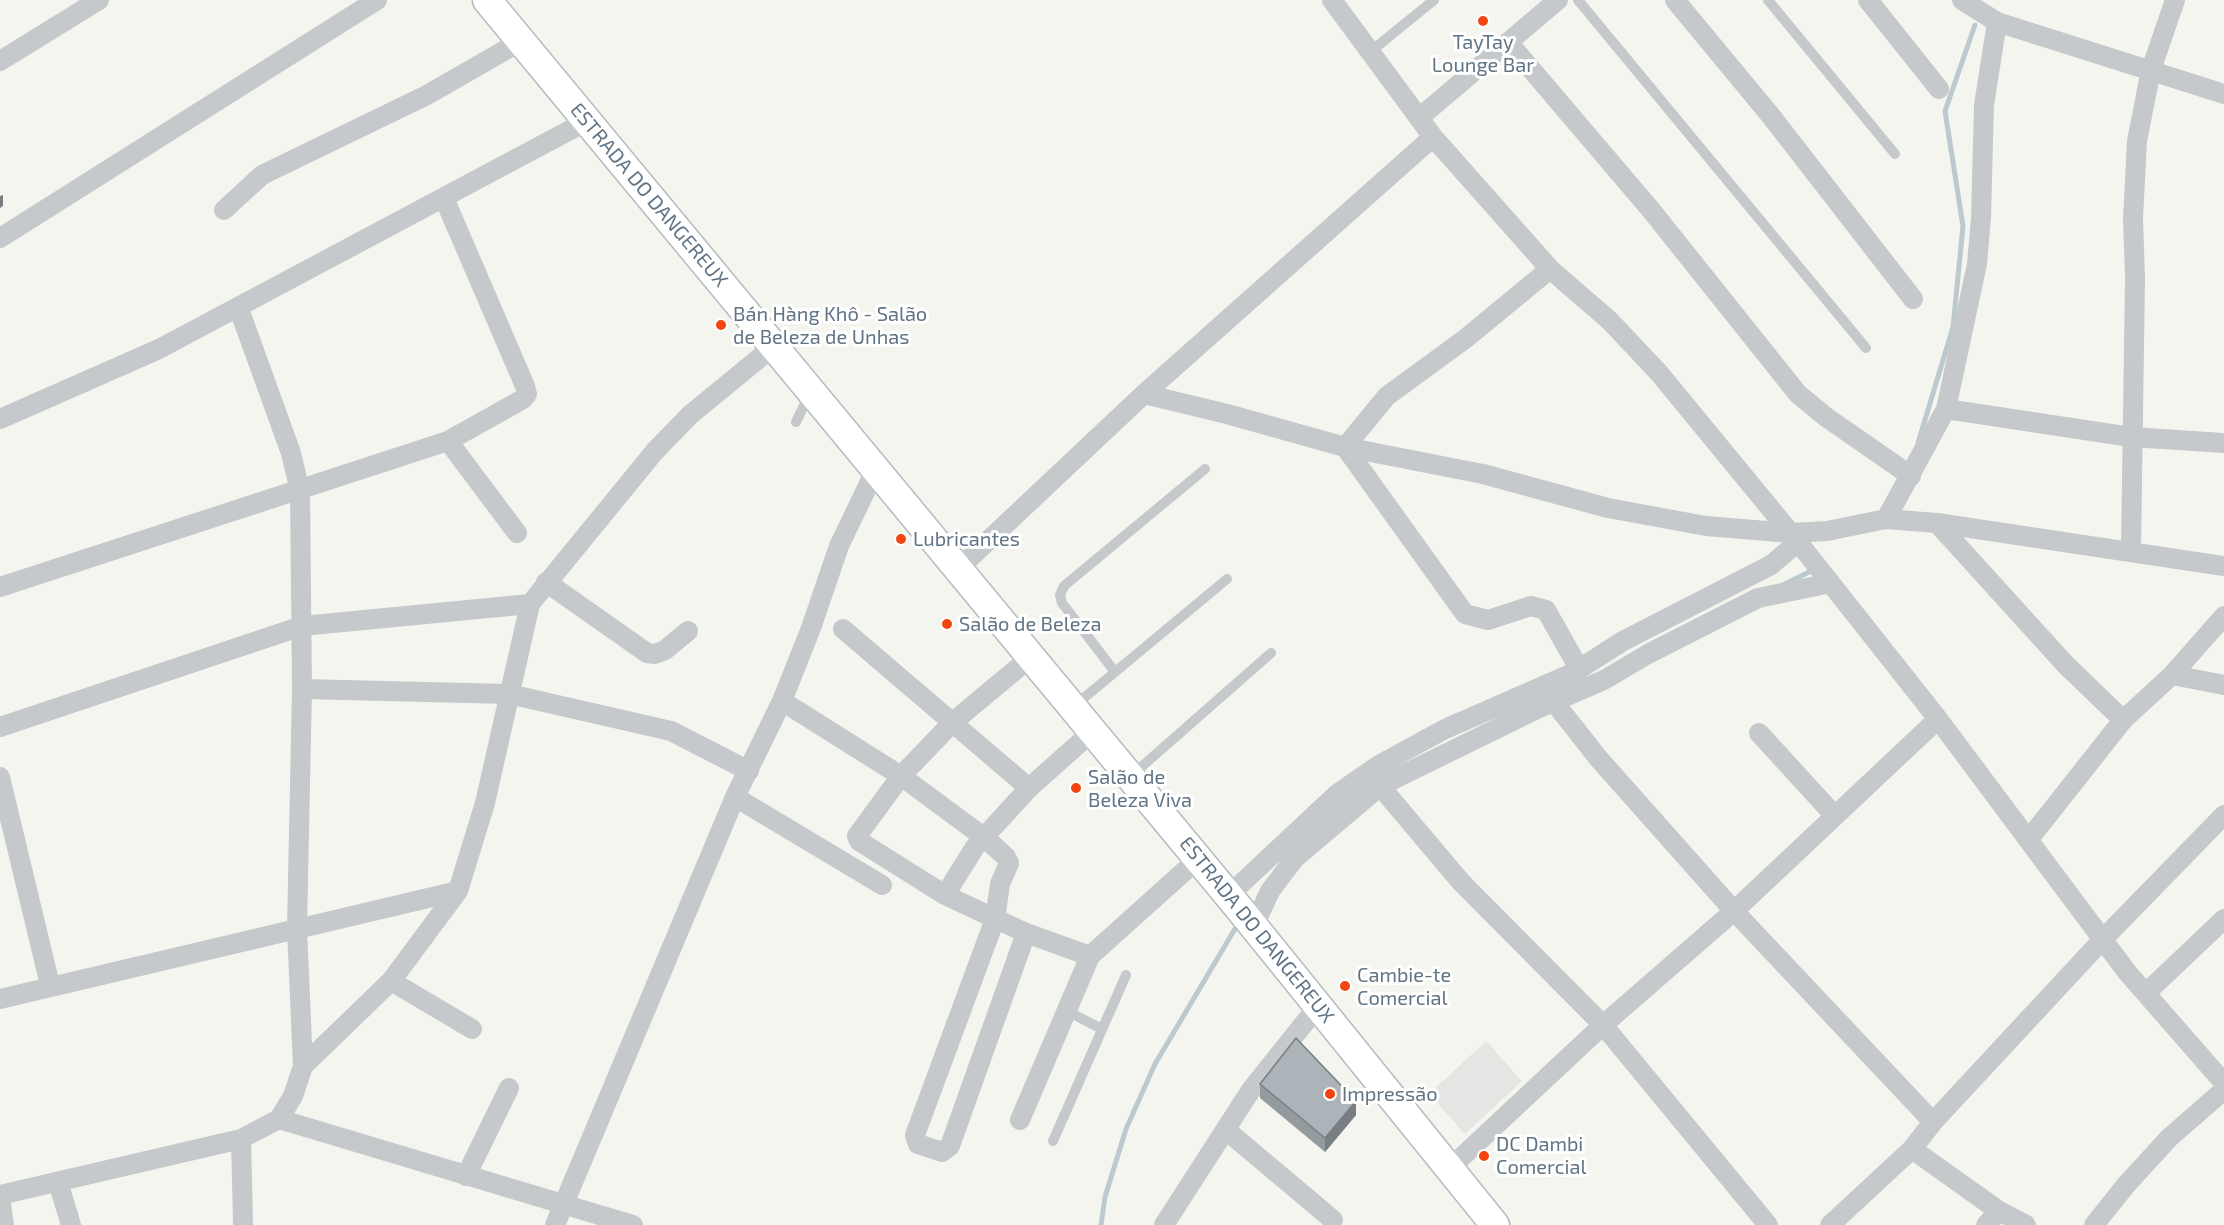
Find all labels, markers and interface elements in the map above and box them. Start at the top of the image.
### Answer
marker: TayTay Lounge Bar [1476,14,1490,28]
place label: TayTay Lounge Bar [1432,30,1534,77]
street label: ESTRADA DO DANGEREUX [565,98,733,292]
place label: Bán Hàng Khô - Salão de Beleza de Unhas [733,302,927,349]
marker: Bán Hàng Khô - Salão de Beleza de Unhas [714,318,728,332]
place label: Lubricantes [913,527,1020,551]
marker: Lubricantes [894,532,908,546]
place label: Salão de Beleza [959,612,1102,636]
marker: Salão de Beleza [940,617,954,631]
place label: Salão de Beleza Viva [1088,765,1192,812]
marker: Salão de Beleza Viva [1069,781,1083,795]
street label: ESTRADA DO DANGEREUX [1174,832,1340,1028]
place label: Cambie-te Comercial [1357,963,1451,1010]
marker: Cambie-te Comercial [1338,979,1352,993]
place label: Impressão [1342,1082,1438,1106]
marker: Impressão [1323,1087,1337,1101]
place label: DC Dambi Comercial [1496,1132,1586,1179]
marker: DC Dambi Comercial [1477,1149,1491,1163]

